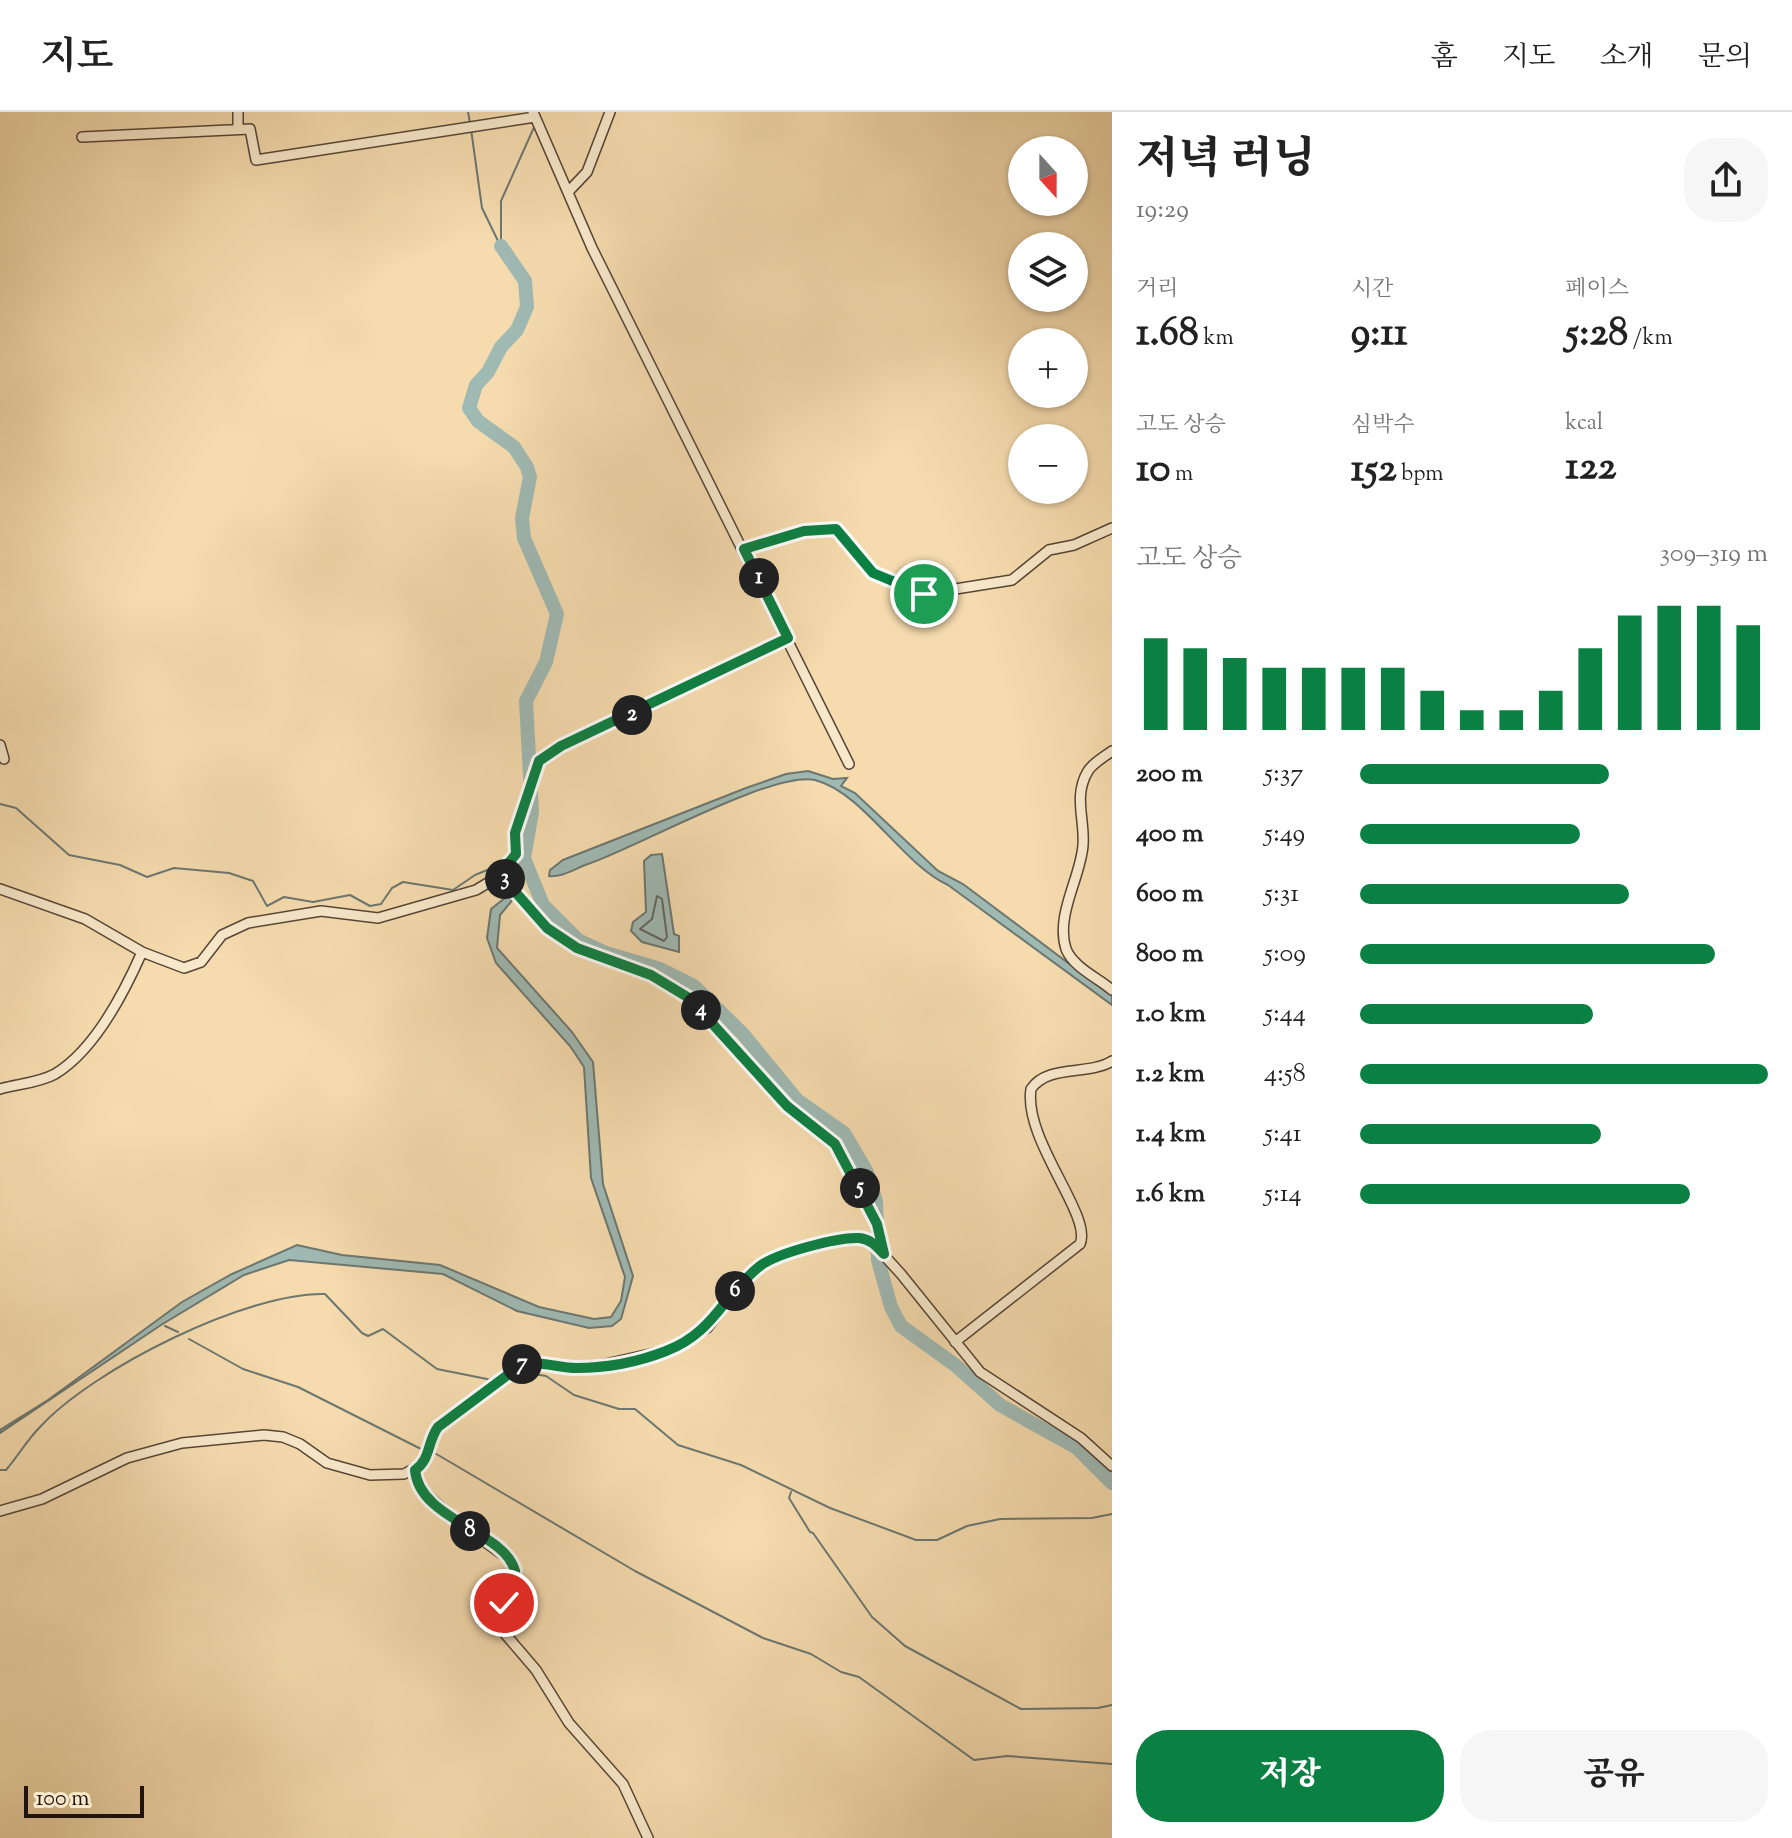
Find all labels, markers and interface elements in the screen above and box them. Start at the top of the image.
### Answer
text: 지도 [40,32,113,86]
text: 홈 [1431,38,1458,78]
text: 지도 [1502,38,1556,78]
text: 소개 [1600,38,1654,78]
text: 문의 [1698,38,1752,78]
text: 저녁 러닝 [1136,130,1315,193]
north arrow [1008,136,1088,216]
map controls [1008,136,1088,504]
button: share [1684,138,1768,222]
text: 19:29 [1136,192,1189,229]
button: layers [1008,232,1088,312]
text: 거리 [1136,274,1179,306]
text: 시간 [1351,274,1393,306]
text: 페이스 [1565,274,1629,306]
text: 1.68 [1136,306,1199,363]
text: 9:11 [1351,306,1408,363]
text: 5:28 [1565,306,1628,363]
text: km [1199,323,1234,355]
text: /km [1628,323,1673,355]
button: + [1008,328,1088,408]
text: kcal [1565,408,1603,440]
text: 고도 상승 [1136,410,1226,442]
text: 심박수 [1351,410,1414,442]
button: − [1008,424,1088,504]
text: 122 [1565,440,1616,497]
text: 10 [1136,442,1170,499]
text: 152 [1351,442,1397,499]
text: m [1170,459,1193,491]
text: bpm [1397,459,1444,491]
text: 309–319 m [1660,536,1768,573]
text: 고도 상승 [1136,541,1242,578]
pin: 1 [739,558,779,598]
pin [890,560,958,628]
text: 1 [755,562,763,594]
icon: arrive [902,572,946,616]
pin: 2 [612,695,652,735]
text: 2 [627,699,637,731]
text: 200 m [1136,756,1203,793]
text: 5:37 [1264,756,1303,793]
text: 400 m [1136,816,1203,853]
text: 5:49 [1264,816,1305,853]
pin: 3 [485,859,525,899]
text: 3 [501,863,509,895]
text: 600 m [1136,876,1203,913]
text: 5:31 [1264,876,1299,913]
text: 800 m [1136,936,1204,973]
text: 5:09 [1264,936,1306,973]
pin: 4 [681,990,721,1030]
text: 4 [695,994,707,1026]
text: 1.0 km [1136,996,1206,1033]
text: 5:44 [1264,996,1306,1033]
text: 1.2 km [1136,1056,1205,1093]
text: 4:58 [1264,1056,1306,1093]
text: 1.4 km [1136,1116,1206,1153]
text: 5:41 [1264,1116,1302,1153]
pin: 5 [840,1168,880,1208]
text: 5 [856,1172,864,1204]
text: 1.6 km [1136,1176,1205,1213]
text: 5:14 [1264,1176,1302,1213]
pin: 6 [715,1271,755,1311]
text: 6 [730,1275,740,1307]
pin: 7 [502,1344,542,1384]
text: 7 [516,1348,528,1380]
pin: 8 [450,1511,490,1551]
text: 8 [464,1515,476,1547]
pin [470,1569,538,1637]
icon: check [482,1581,526,1625]
button: 저장 [1136,1730,1444,1822]
button: 공유 [1460,1730,1768,1822]
scale bar [24,1782,144,1818]
text: 100 m [36,1784,89,1816]

